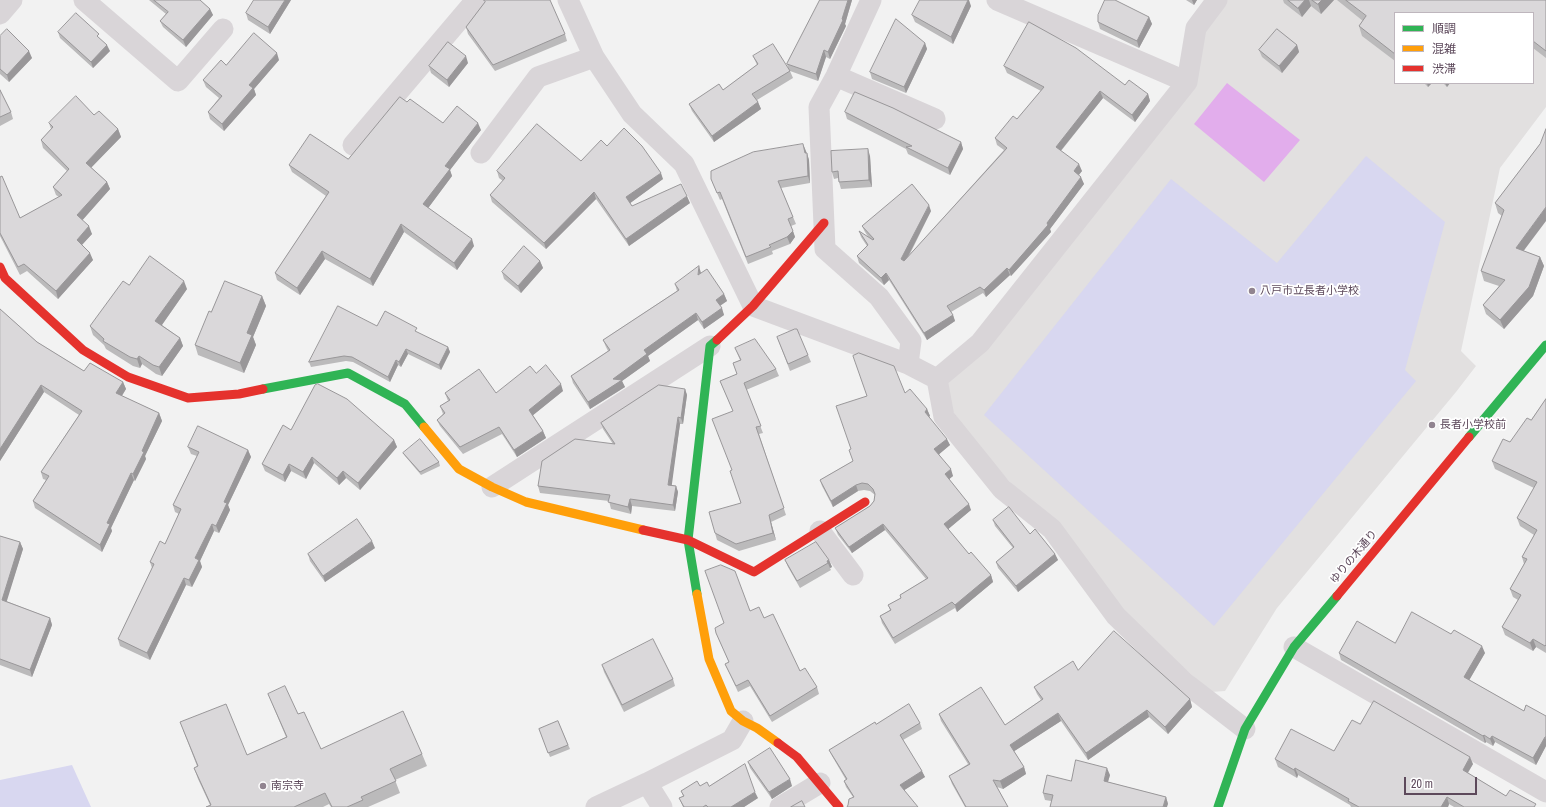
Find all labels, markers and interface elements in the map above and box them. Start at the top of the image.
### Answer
legend [1394,12,1534,84]
text: 順調 [1432,21,1456,37]
text: 混雑 [1432,41,1456,57]
text: 渋滞 [1432,61,1456,77]
place label: 八戸市立長者小学校 [1260,284,1359,298]
marker: 八戸市立長者小学校 [1247,286,1257,296]
place label: 長者小学校前 [1440,418,1506,432]
marker: 長者小学校前 [1427,420,1437,430]
street label: ゆりの木通り [1328,527,1380,587]
scale bar [1406,769,1479,795]
text: 20 m [1411,776,1433,792]
place label: 南宗寺 [271,779,304,793]
marker: 南宗寺 [258,781,268,791]

